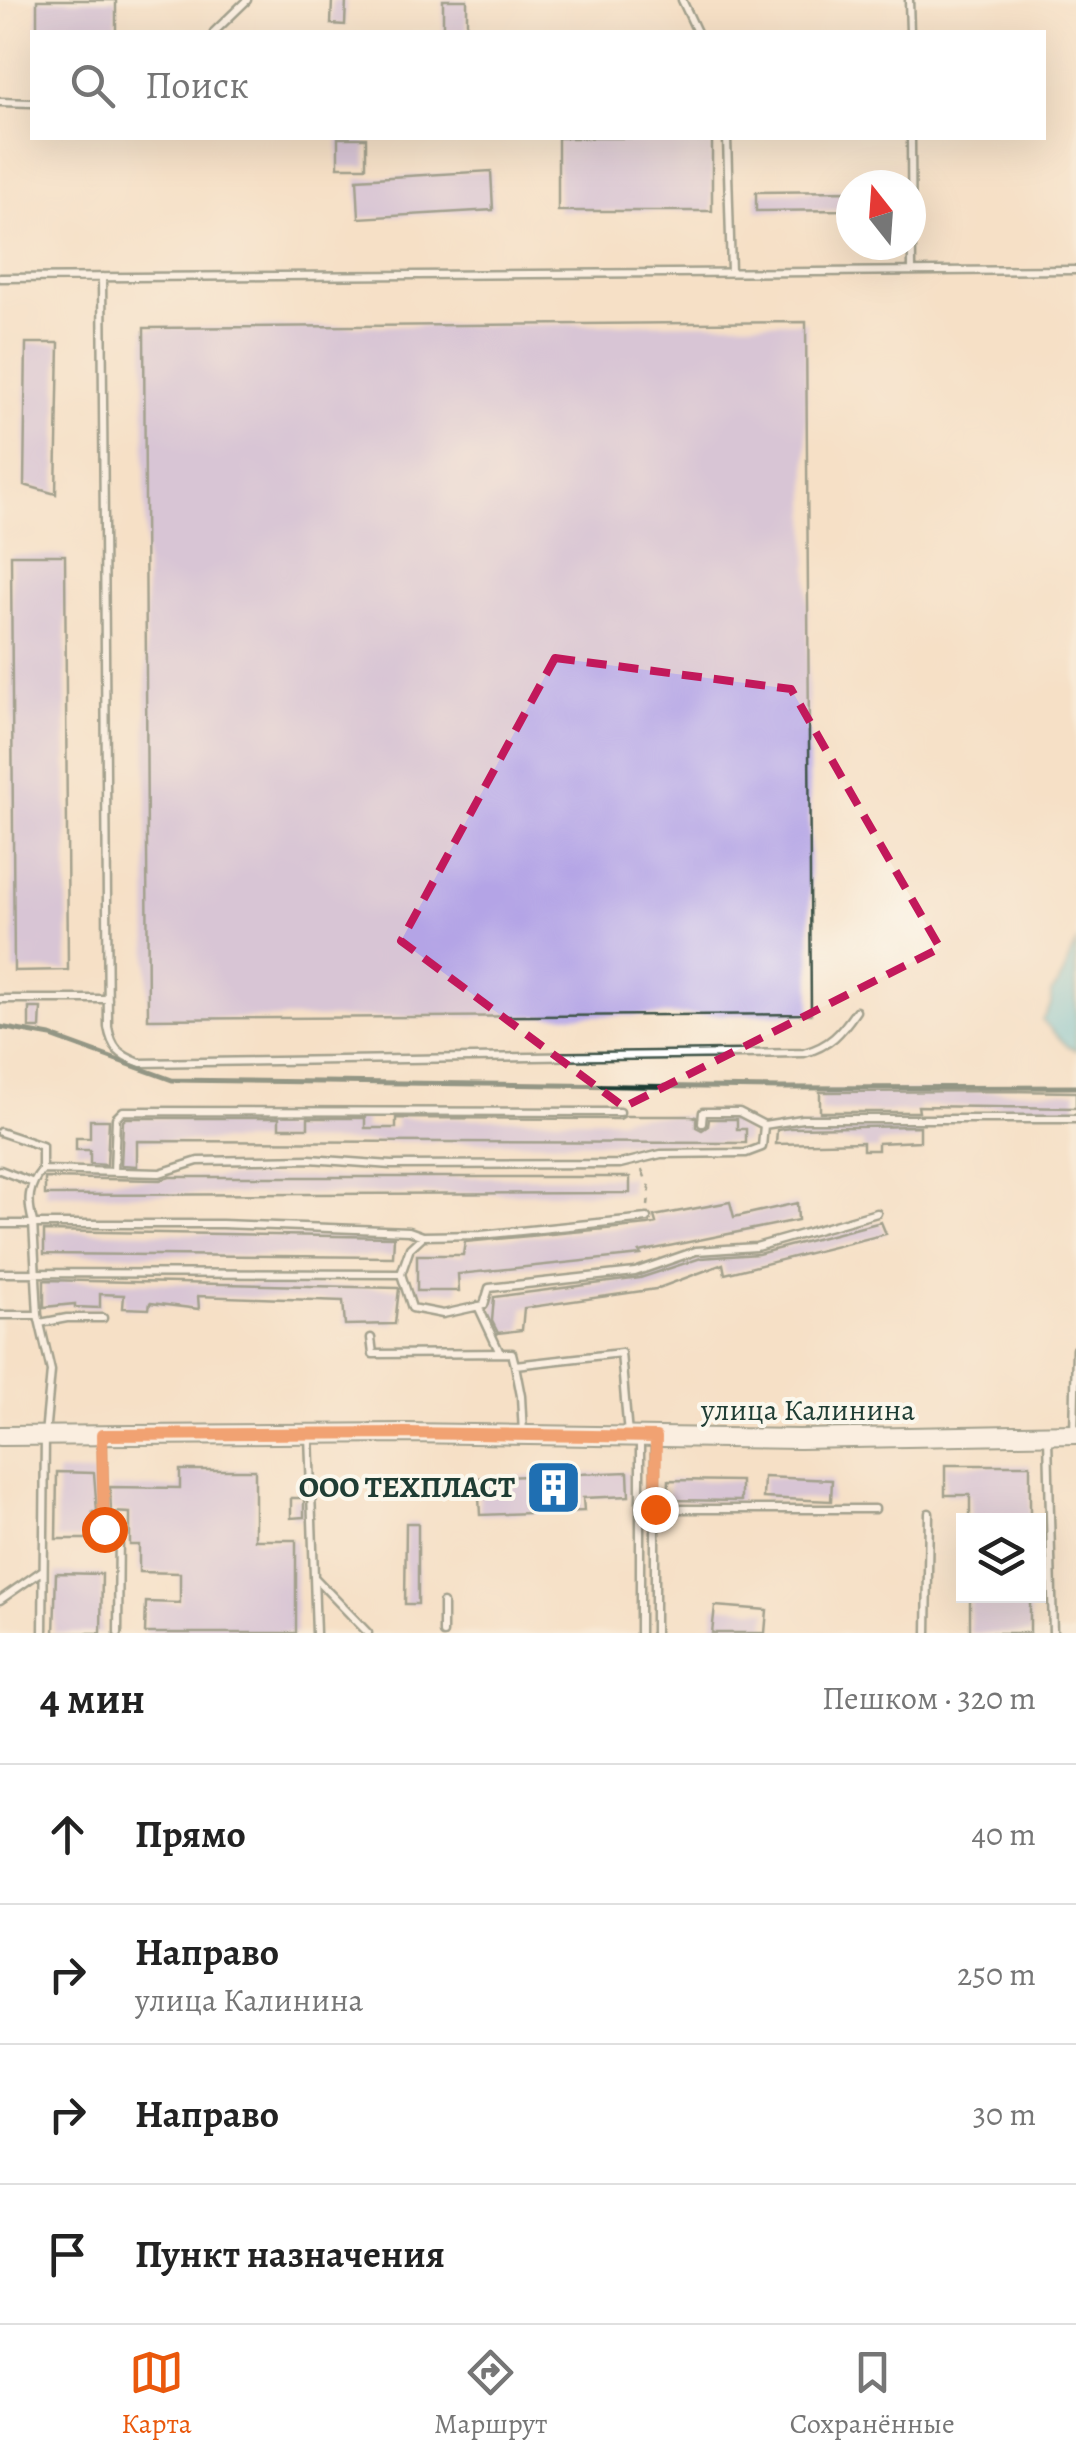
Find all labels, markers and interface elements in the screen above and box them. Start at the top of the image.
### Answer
search box [30,30,1046,140]
icon: search [65,58,120,113]
text: Поиск [145,59,249,111]
north arrow [836,170,926,260]
street label: улица Калинина [700,1390,915,1430]
building icon: ООО ТЕХПЛАСТ [524,1457,584,1517]
place label: ООО ТЕХПЛАСТ [299,1467,515,1507]
route end [633,1487,679,1533]
route start [82,1507,128,1553]
map controls [956,1513,1046,1603]
button: layers [956,1513,1046,1603]
text: 4 мин [40,1670,145,1727]
text: Пешком · 320 m [822,1676,1036,1720]
icon: ahead [40,1807,95,1862]
text: Прямо [135,1808,246,1860]
text: 40 m [971,1812,1036,1856]
text: Направо [135,1926,279,1978]
icon: right [40,1947,95,2002]
text: 250 m [957,1952,1036,1996]
text: улица Калинина [135,1978,363,2022]
icon: right [40,2087,95,2142]
text: Направо [135,2088,279,2140]
text: 30 m [973,2092,1036,2136]
icon: arrive [40,2227,95,2282]
text: Пункт назначения [135,2228,445,2280]
tab: Карта [121,2345,192,2443]
tab: Маршрут [434,2345,547,2443]
tab: Сохранённые [790,2345,955,2443]

